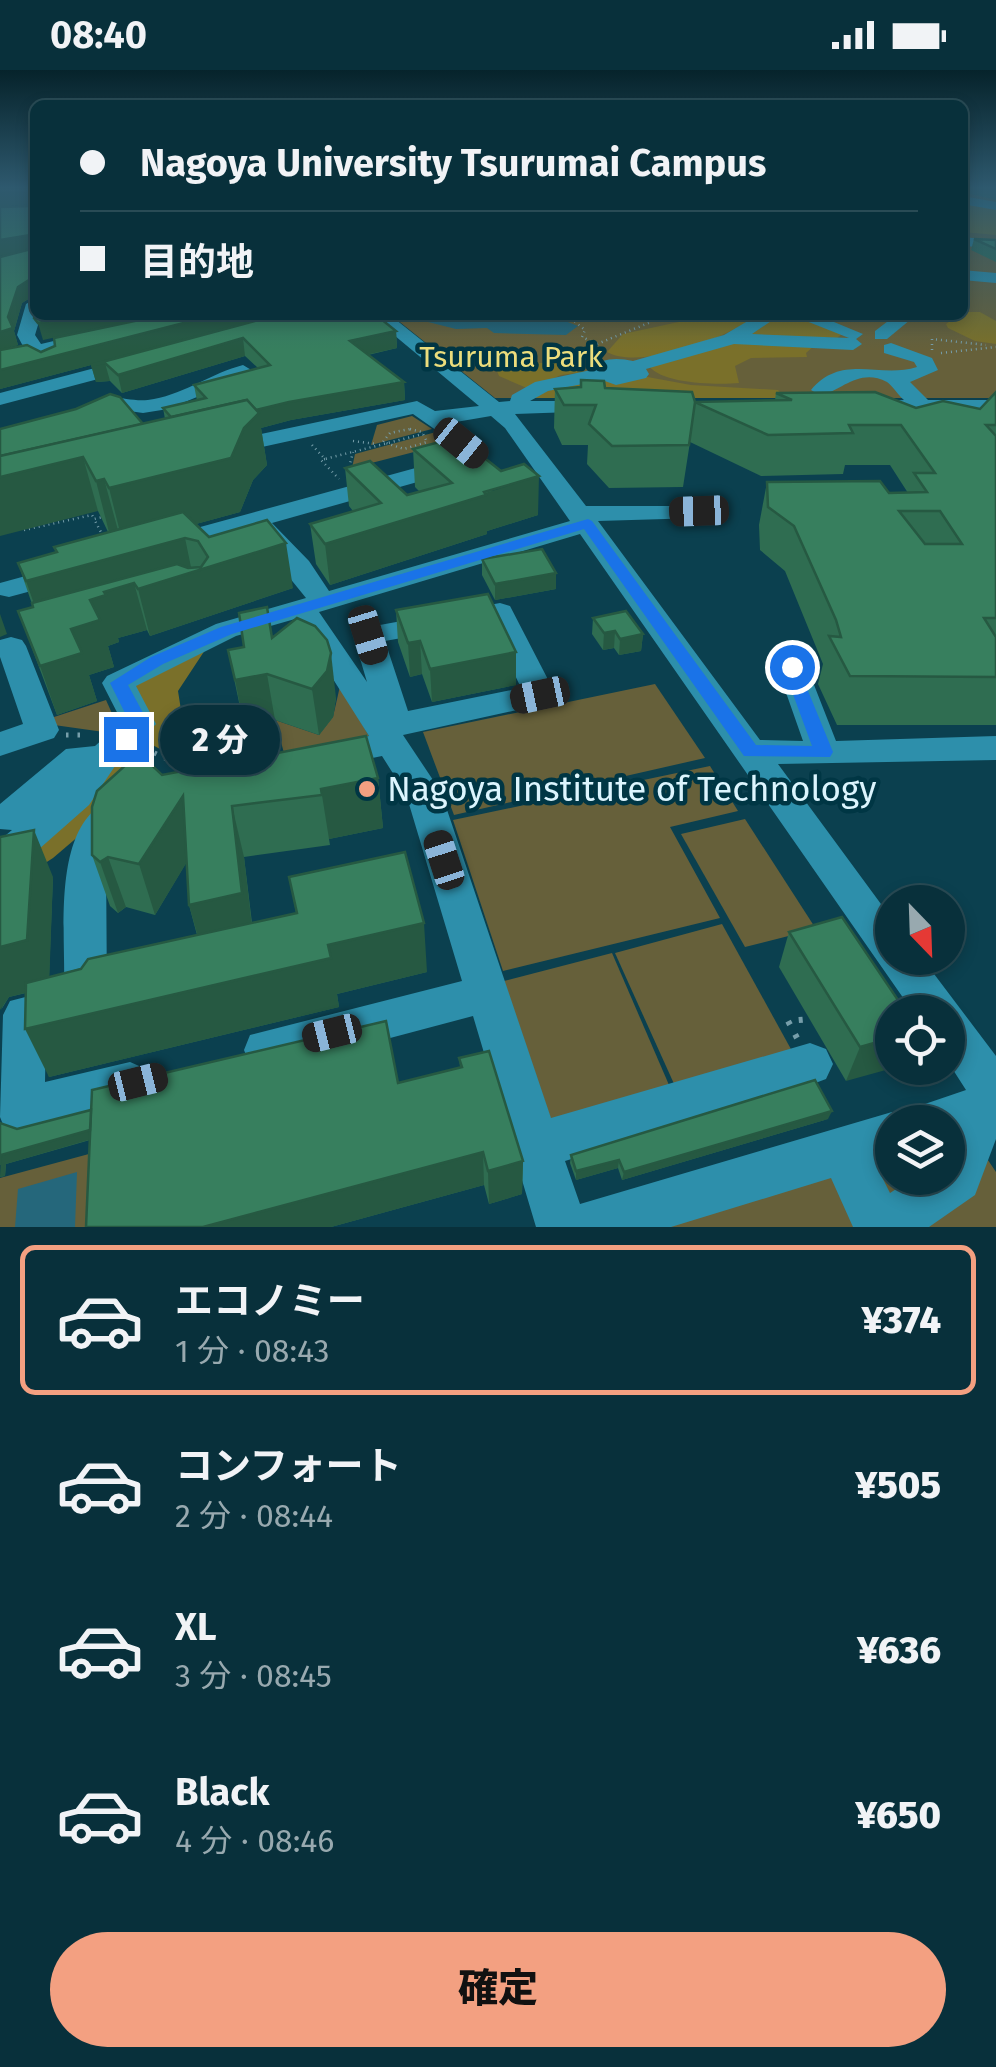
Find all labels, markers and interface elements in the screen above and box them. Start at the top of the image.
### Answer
text: 08:40 [50,12,147,58]
text: Nagoya University Tsurumai Campus [140,140,766,186]
text: 目的地 [140,239,254,285]
park label: Tsuruma Park [419,339,603,375]
car [428,412,494,474]
car [668,495,730,527]
car [345,602,391,668]
route start [770,645,815,690]
car [508,674,572,716]
callout: 2 分 [161,704,281,774]
route end [104,717,149,762]
text: 2 分 [192,721,248,759]
place label: Nagoya Institute of Technology [387,768,876,810]
marker: Nagoya Institute of Technology [356,778,378,800]
car [420,827,468,893]
north arrow [875,885,965,975]
map controls [875,885,965,1195]
button: locate [875,995,965,1085]
car [299,1011,365,1055]
car [105,1060,171,1104]
button: layers [875,1105,965,1195]
icon: car [55,1275,145,1365]
text: エコノミー [175,1278,365,1324]
text: ¥374 [861,1297,941,1343]
text: 1 分 · 08:43 [175,1332,329,1370]
icon: car [55,1440,145,1530]
text: コンフォート [175,1443,402,1489]
text: ¥505 [855,1462,941,1508]
text: 2 分 · 08:44 [175,1497,333,1535]
text: XL [175,1604,217,1650]
icon: car [55,1605,145,1695]
text: ¥636 [857,1627,941,1673]
text: 3 分 · 08:45 [175,1657,332,1695]
text: Black [175,1769,270,1815]
icon: car [55,1770,145,1860]
text: ¥650 [855,1792,941,1838]
text: 4 分 · 08:46 [175,1822,334,1860]
button: 確定 [50,1932,946,2047]

